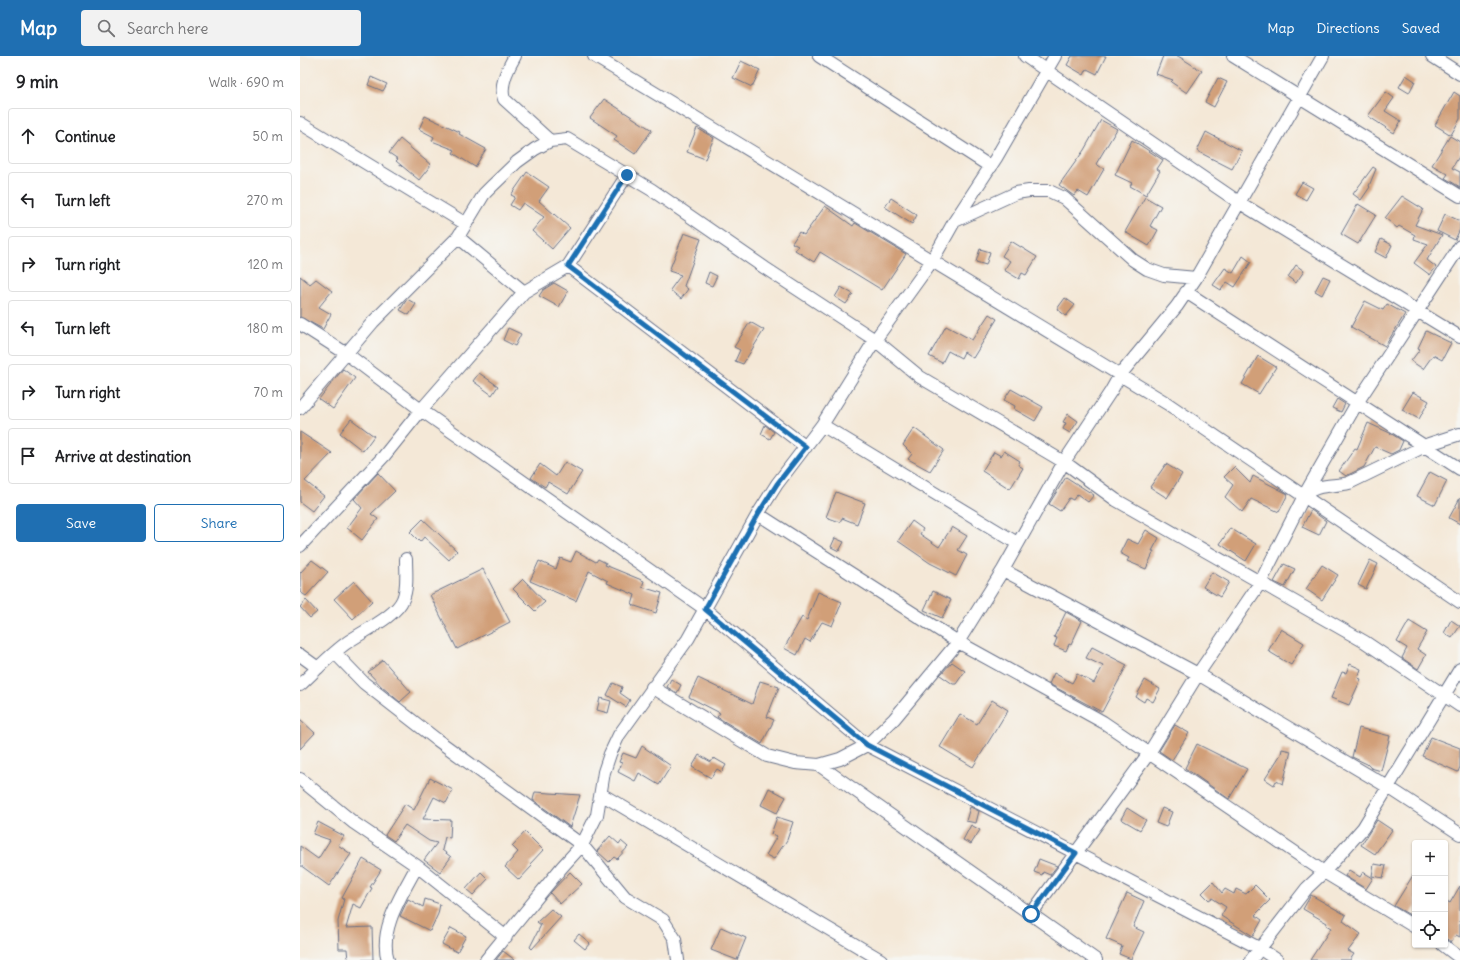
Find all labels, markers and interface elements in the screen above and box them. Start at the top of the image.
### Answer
search box [81,10,361,46]
text: Map [20,16,57,40]
icon: search [95,17,117,39]
text: Search here [127,19,208,38]
text: Map [1267,19,1294,37]
text: Directions [1316,19,1380,37]
text: Saved [1402,19,1440,37]
text: 9 min [16,71,58,93]
text: Walk · 690 m [209,74,284,91]
icon: ahead [17,125,39,147]
text: Continue [55,127,116,146]
text: 50 m [252,128,283,145]
route end [618,166,636,184]
icon: left [17,189,39,211]
text: Turn left [55,191,110,210]
text: 270 m [246,192,283,209]
icon: right [17,253,39,275]
text: Turn right [55,255,120,274]
text: 120 m [248,256,283,273]
icon: left [17,317,39,339]
text: Turn left [55,319,110,338]
text: 180 m [247,320,283,337]
icon: right [17,381,39,403]
text: Turn right [55,383,120,402]
text: 70 m [254,384,283,401]
icon: arrive [17,445,39,467]
text: Arrive at destination [55,447,191,466]
button: Save [16,504,146,542]
button: Share [154,504,284,542]
map controls [1412,840,1448,948]
button: + [1412,840,1448,876]
button: − [1412,876,1448,912]
route start [1022,905,1040,923]
button: locate [1412,912,1448,948]

